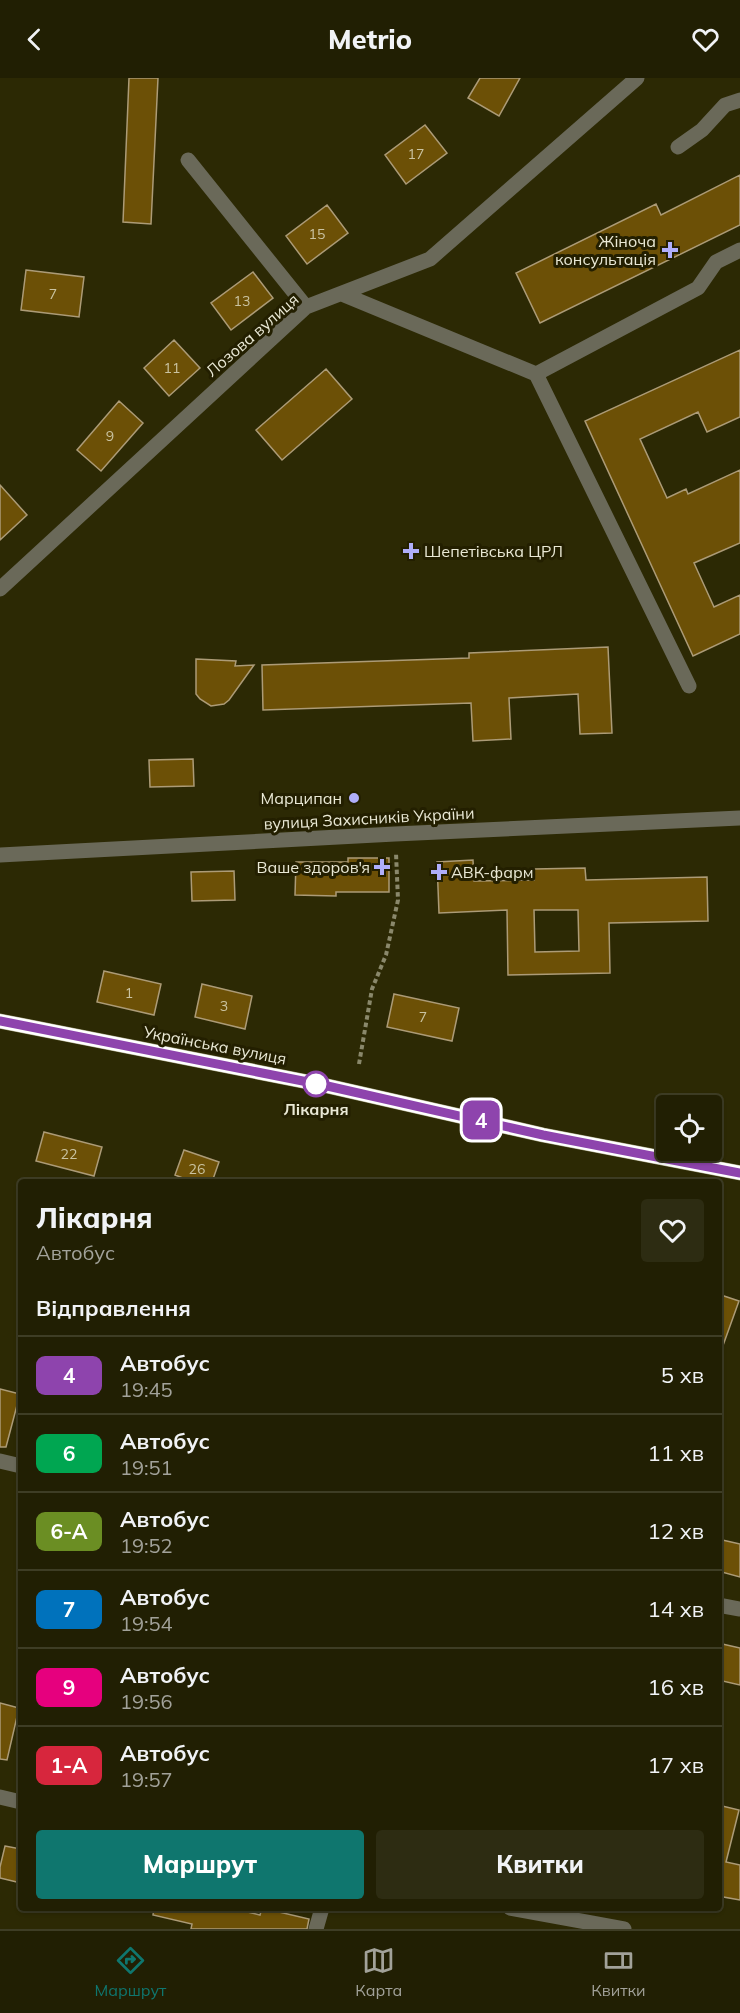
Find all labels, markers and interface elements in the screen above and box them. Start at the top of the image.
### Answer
text: Metrio [328,22,412,56]
icon: back [18,23,51,56]
icon: heart [689,23,722,56]
house number: 17 [408,145,424,163]
house number: 15 [309,225,325,243]
place label: Жіноча консультація [555,231,656,269]
marker: Жіноча консультація [661,241,679,259]
house number: 7 [49,285,57,303]
street label: Лозова вулиця [202,289,302,381]
house number: 13 [234,292,250,310]
house number: 11 [164,359,180,377]
house number: 9 [106,427,114,445]
place label: Шепетівська ЦРЛ [424,541,563,561]
marker: Шепетівська ЦРЛ [402,542,420,560]
place label: Марципан [261,788,342,808]
marker: Марципан [347,791,361,805]
street label: вулиця Захисників України [263,802,475,834]
place label: Ваше здоров'я [257,857,370,877]
marker: Ваше здоров'я [375,860,389,874]
place label: АВК-фарм [451,862,533,882]
marker: АВК-фарм [432,865,446,879]
house number: 1 [125,984,133,1002]
house number: 3 [220,997,228,1015]
house number: 7 [419,1008,427,1026]
street label: Українська вулиця [141,1021,288,1069]
marker: Лікарня [303,1071,329,1097]
map controls [656,1095,722,1161]
button: locate [656,1095,722,1161]
place label: Лікарня [283,1099,349,1119]
line badge: 4 [462,1100,500,1140]
text: 4 [475,1107,487,1133]
house number: 22 [61,1145,77,1163]
house number: 26 [189,1160,205,1178]
button: heart [641,1199,704,1262]
text: Лікарня [36,1200,153,1235]
text: Автобус [36,1240,115,1265]
text: Відправлення [36,1294,191,1322]
text: Автобус [120,1349,210,1377]
text: 5 хв [661,1361,704,1389]
text: 4 [63,1362,75,1388]
text: 19:45 [120,1377,173,1402]
text: Автобус [120,1427,210,1455]
text: 11 хв [648,1439,704,1467]
text: 6 [63,1440,75,1466]
text: 19:51 [120,1455,173,1480]
text: Автобус [120,1505,210,1533]
text: 12 хв [648,1517,704,1545]
text: 6-А [50,1518,88,1544]
text: 19:52 [120,1533,173,1558]
text: Автобус [120,1583,210,1611]
text: 14 хв [648,1595,704,1623]
text: 7 [63,1596,75,1622]
text: 19:54 [120,1611,173,1636]
text: Автобус [120,1661,210,1689]
text: 16 хв [648,1673,704,1701]
text: 9 [63,1674,75,1700]
text: 19:56 [120,1689,173,1714]
text: Автобус [120,1739,210,1767]
text: 17 хв [648,1751,704,1779]
text: 1-А [50,1752,88,1778]
text: 19:57 [120,1767,173,1792]
button: Маршрут [36,1830,364,1899]
button: Квитки [376,1830,704,1899]
tab: Маршрут [94,1944,166,2000]
tab: Карта [355,1944,402,2000]
tab: Квитки [591,1944,646,2000]

